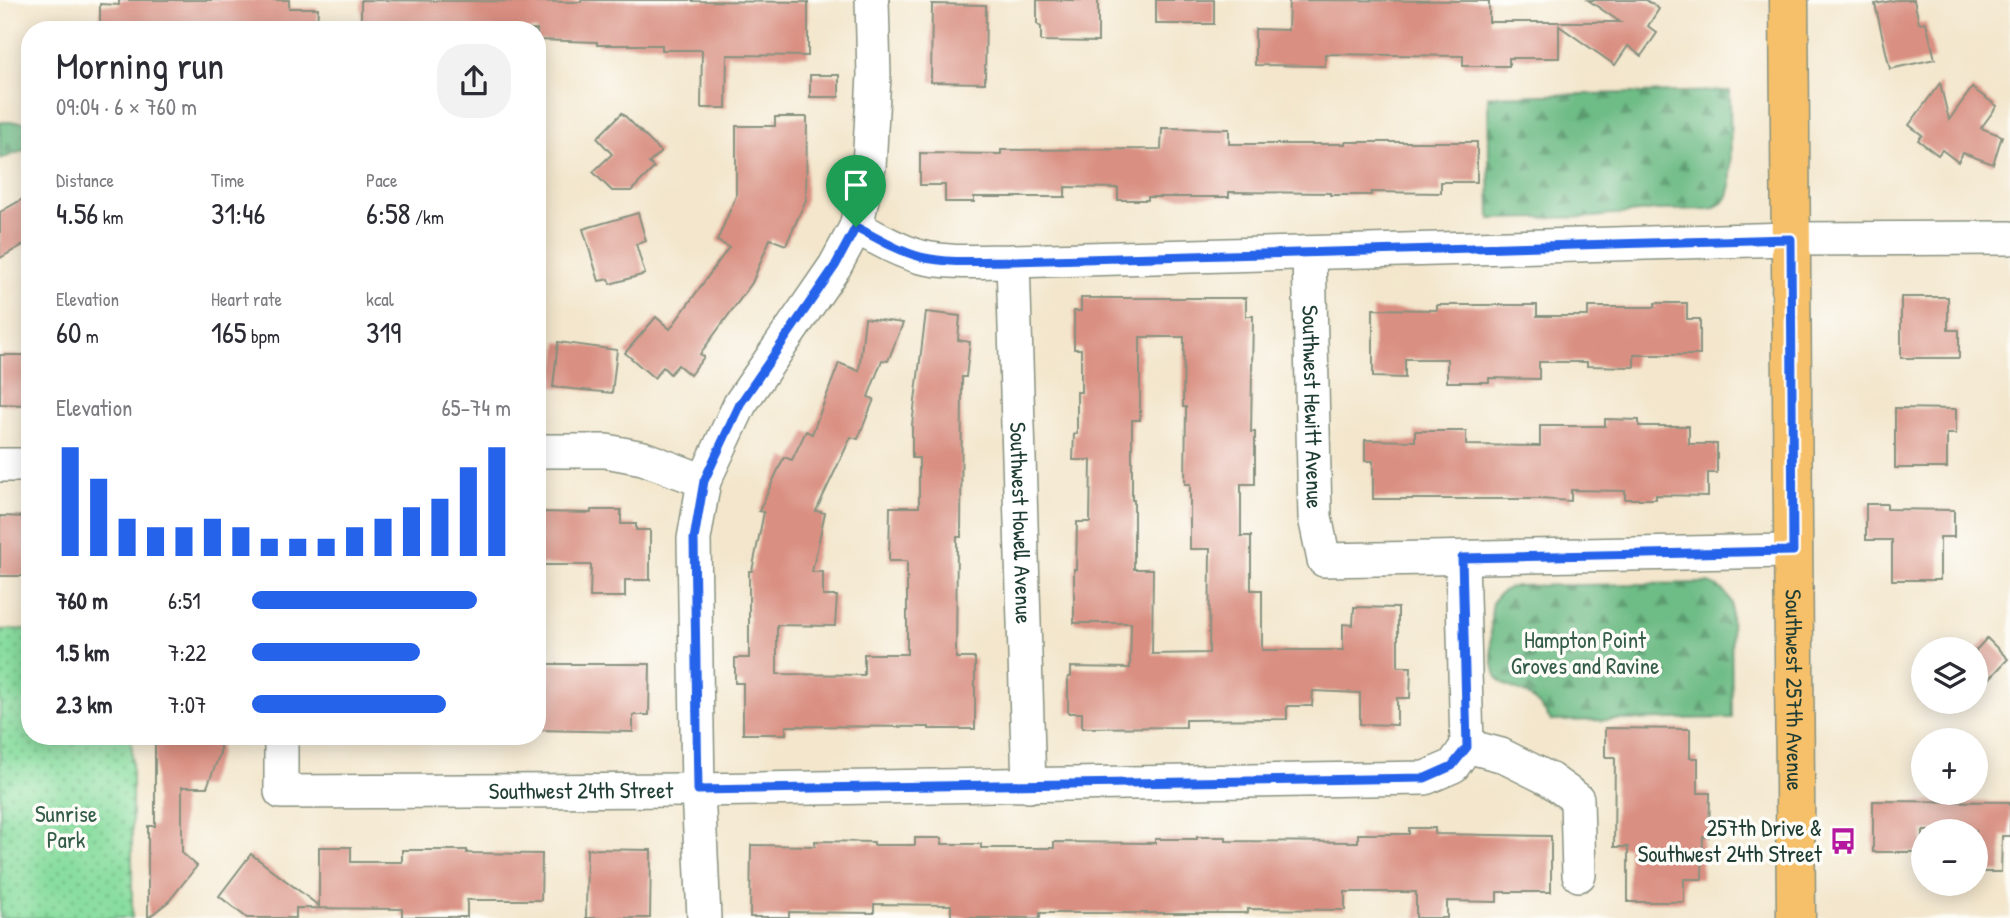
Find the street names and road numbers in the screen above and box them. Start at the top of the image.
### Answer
street label: Southwest Hewitt Avenue [1295,305,1331,509]
street label: Southwest Howell Avenue [1003,421,1040,624]
street label: Southwest 257th Avenue [1778,589,1811,791]
street label: Southwest 24th Street [489,774,674,806]

